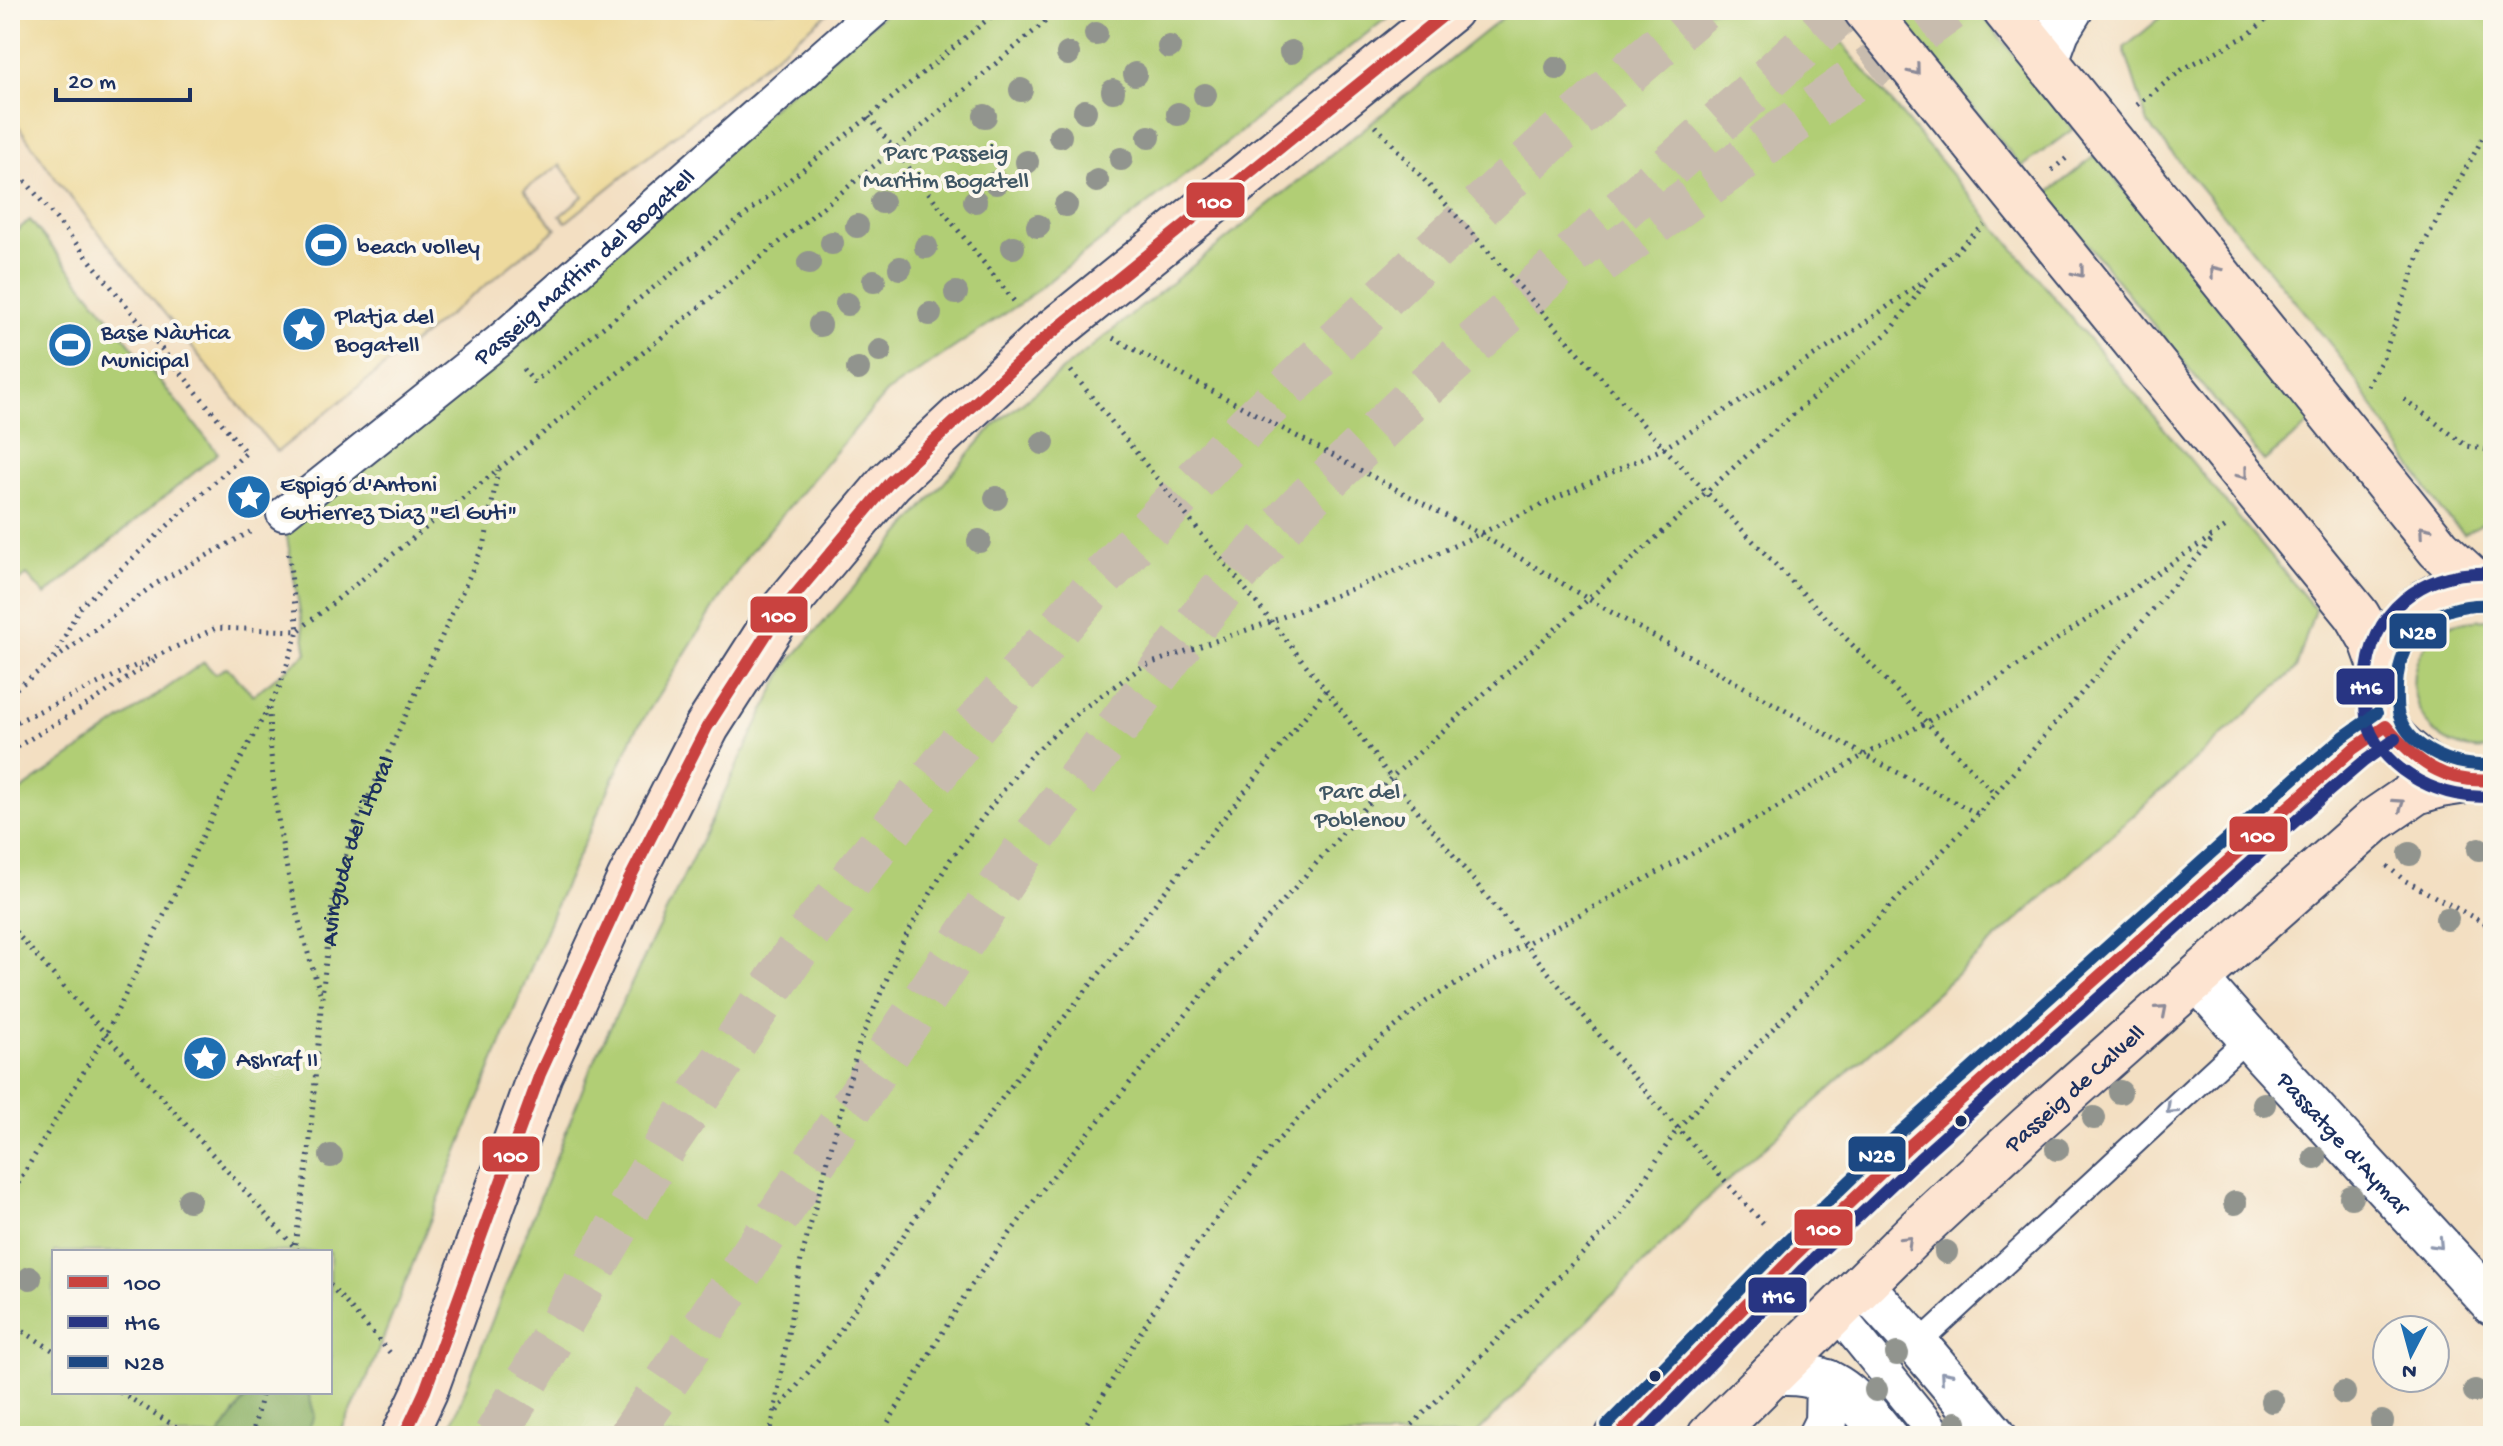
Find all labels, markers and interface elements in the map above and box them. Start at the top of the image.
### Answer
scale bar [56,52,190,102]
one-way arrow [1905,61,1920,76]
text: 20 m [68,69,116,98]
park label: Parc Passeig Maritim Bogatell [863,140,1029,197]
street label: Passeig Marítim del Bogatell [469,164,703,374]
line badge: 100 [1185,181,1246,219]
text: 100 [1197,191,1232,217]
sports icon: beach volley [302,221,350,269]
place label: beach volley [357,234,480,263]
one-way arrow [2070,263,2084,278]
one-way arrow [2210,266,2225,280]
place label: Platja del Bogatell [334,304,434,361]
place icon: Platja del Bogatell [280,305,328,353]
place label: Base Nàutica Municipal [100,320,231,377]
sports icon: Base Nàutica Municipal [46,321,94,369]
one-way arrow [2233,465,2248,479]
place label: Espigó d'Antoni Gutierrez Diaz "El Guti" [280,472,517,529]
place icon: Espigó d'Antoni Gutierrez Diaz "El Guti" [225,473,273,521]
one-way arrow [2419,526,2434,541]
line badge: 100 [749,595,809,634]
text: 100 [761,605,796,631]
line badge: N28 [2388,612,2448,650]
text: N28 [2399,622,2437,648]
line badge: H16 [2335,667,2396,706]
text: H16 [2350,677,2383,703]
street label: Avinguda del Litoral [317,752,403,948]
park label: Parc del Poblenou [1313,779,1406,836]
one-way arrow [2390,799,2404,814]
line badge: 100 [2228,815,2289,853]
text: 100 [2240,825,2275,851]
one-way arrow [2152,1005,2167,1020]
street label: Passeig de Calvell [1999,1020,2152,1161]
place icon: Ashraf II [181,1034,229,1082]
place label: Ashraf II [236,1047,318,1076]
street label: Passatge d'Aymar [2268,1066,2416,1224]
one-way arrow [2166,1099,2180,1114]
unlabelled marker [1953,1113,1969,1129]
line badge: 100 [481,1135,541,1173]
line badge: N28 [1847,1135,1907,1173]
text: 100 [493,1145,528,1171]
text: N28 [1858,1145,1896,1171]
line badge: 100 [1793,1208,1854,1247]
text: 100 [1806,1218,1841,1244]
one-way arrow [2428,1234,2442,1249]
one-way arrow [1898,1236,1912,1251]
legend [52,1250,332,1394]
text: 100 [123,1271,161,1300]
line badge: H16 [1747,1276,1808,1314]
text: H16 [1762,1286,1795,1312]
text: H16 [124,1311,160,1340]
north arrow [2371,1314,2451,1394]
text: N28 [124,1351,165,1380]
text: N [2401,1356,2418,1384]
unlabelled marker [1647,1368,1663,1384]
one-way arrow [1940,1371,1955,1385]

